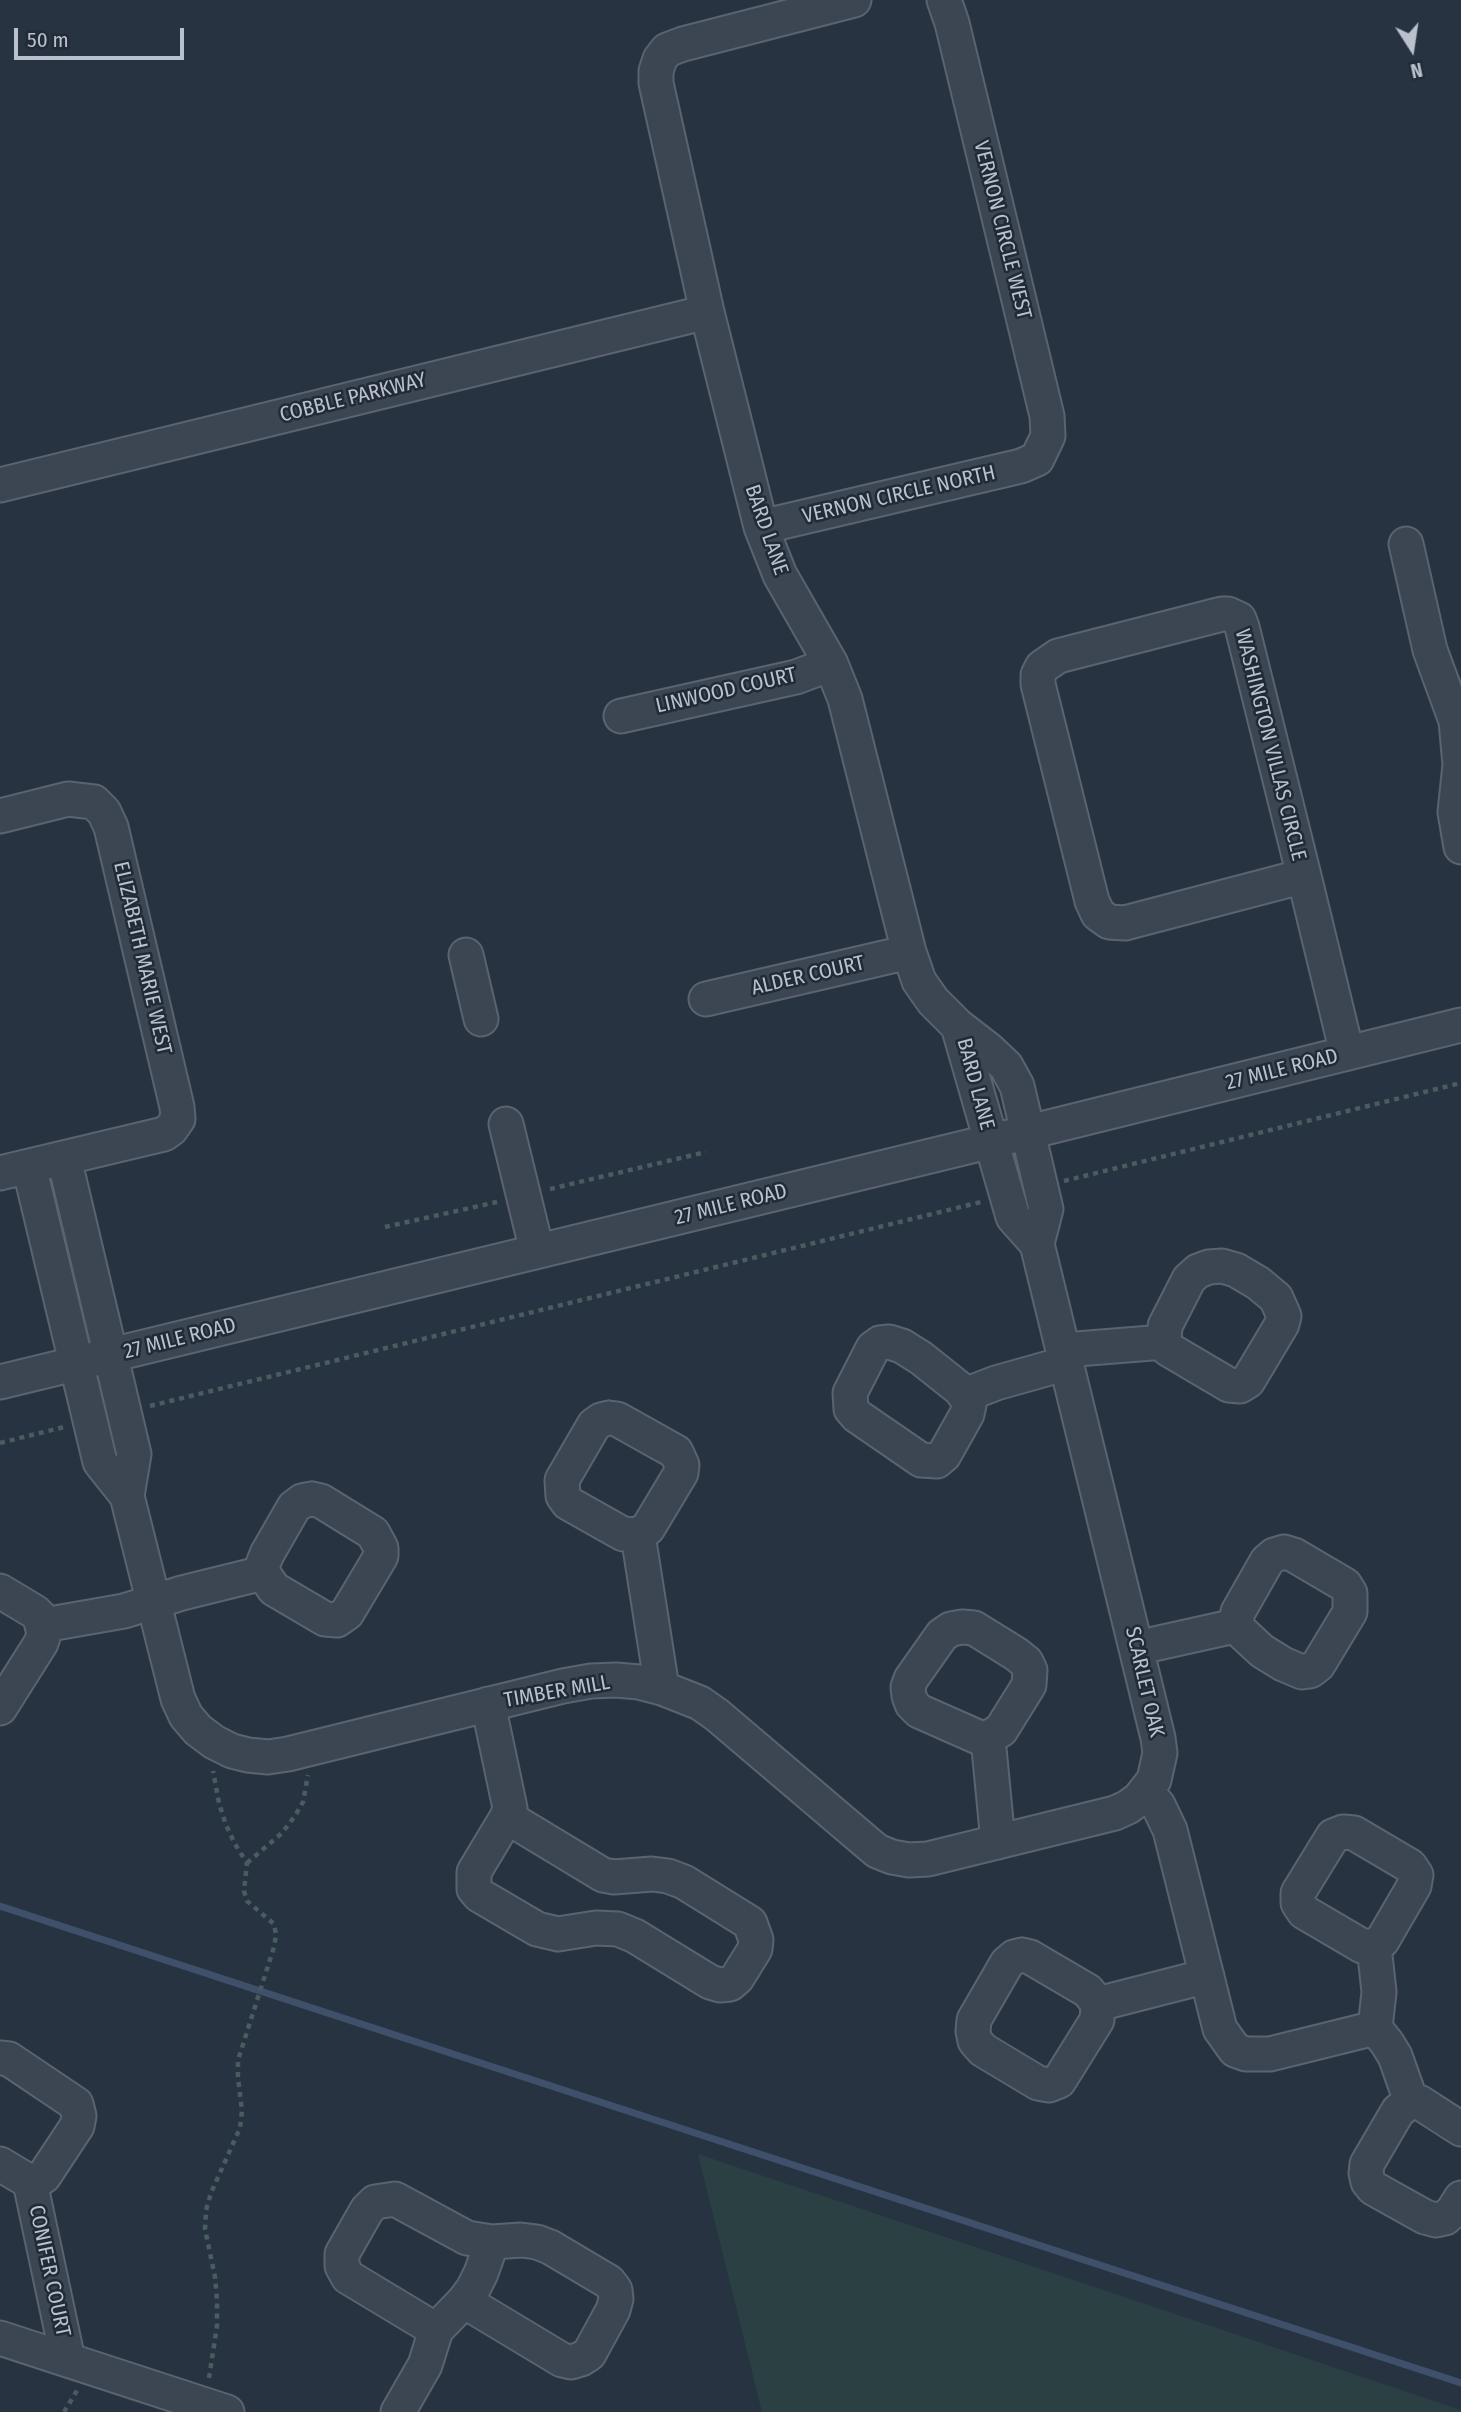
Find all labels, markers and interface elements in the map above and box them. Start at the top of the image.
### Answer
scale bar [18,14,187,58]
north arrow [1377,14,1447,84]
text: 50 m [27,27,69,53]
text: N [1409,58,1424,82]
street label: VERNON CIRCLE WEST [968,138,1036,322]
street label: COBBLE PARKWAY [277,368,429,428]
street label: VERNON CIRCLE NORTH [800,461,998,529]
street label: BARD LANE [739,481,793,579]
street label: WASHINGTON VILLAS CIRCLE [1229,626,1311,864]
street label: LINWOOD COURT [653,663,799,719]
street label: ELIZABETH MARIE WEST [108,859,176,1057]
street label: ALDER COURT [749,951,867,1001]
street label: BARD LANE [951,1035,999,1133]
street label: 27 MILE ROAD [1223,1044,1341,1096]
street label: 27 MILE ROAD [672,1179,790,1231]
street label: 27 MILE ROAD [121,1313,239,1365]
street label: SCARLET OAK [1119,1624,1169,1740]
street label: TIMBER MILL [502,1670,612,1714]
street label: CONIFER COURT [23,2203,75,2339]

